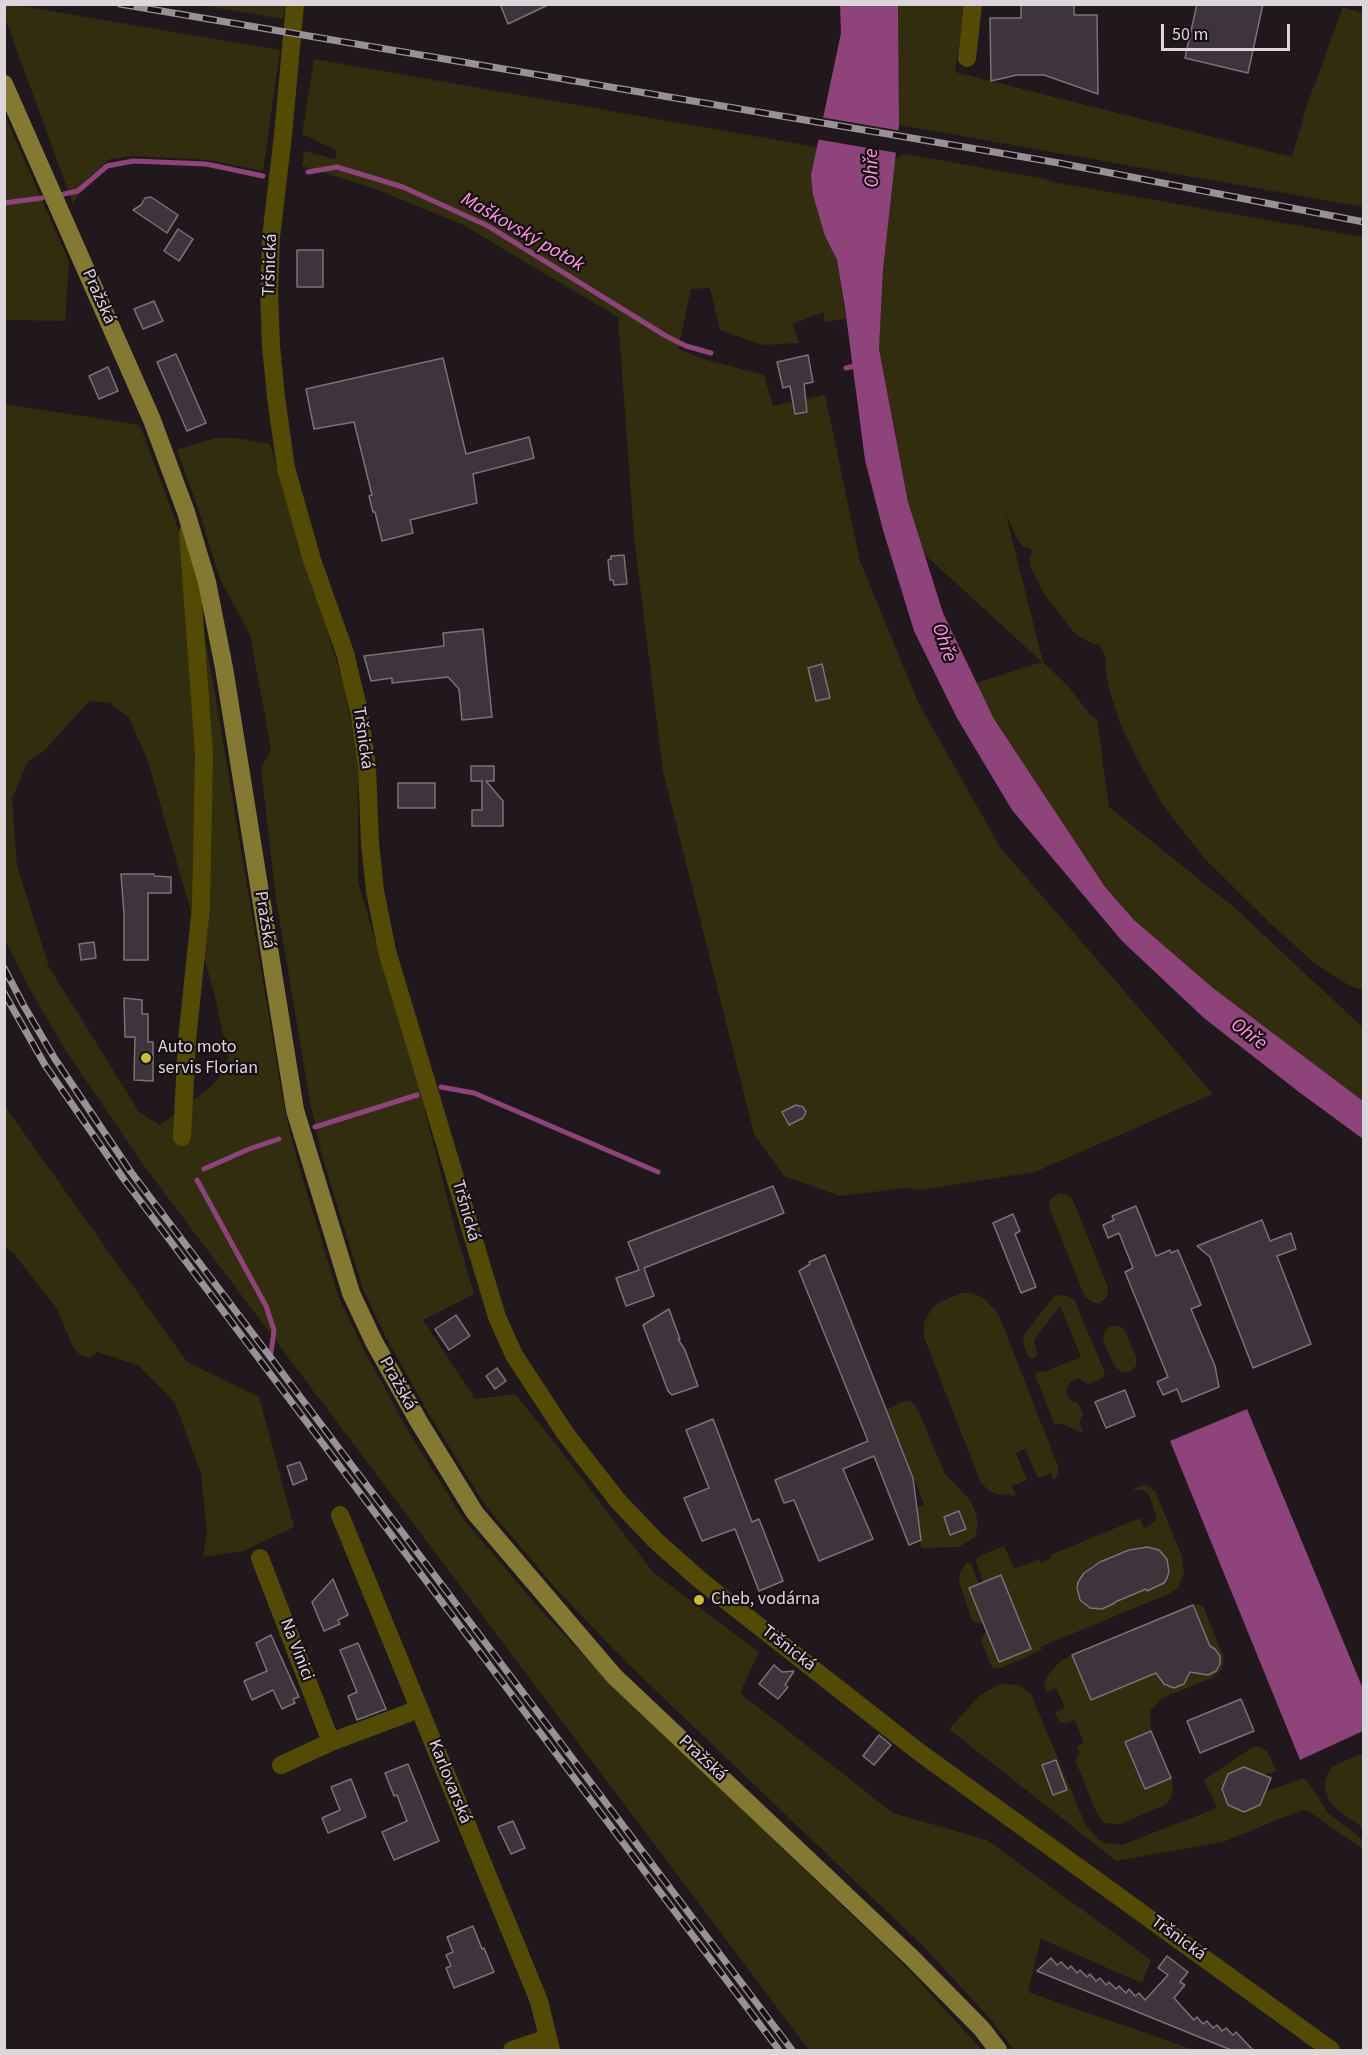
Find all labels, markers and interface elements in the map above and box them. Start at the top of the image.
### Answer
scale bar [1164,12,1293,50]
text: 50 m [1172,22,1208,47]
water label: Ohře [860,148,886,188]
water label: Maškovský potok [456,188,588,278]
street label: Tršnická [259,233,283,297]
street label: Pražská [76,266,120,328]
water label: Ohře [925,620,961,666]
street label: Tršnická [347,705,377,771]
street label: Pražská [249,890,279,950]
water label: Ohře [1225,1014,1271,1056]
place label: Auto moto servis Florian [158,1037,258,1080]
marker: Auto moto servis Florian [139,1051,153,1065]
street label: Tršnická [446,1178,484,1244]
street label: Pražská [373,1353,421,1415]
place label: Cheb, vodárna [711,1589,820,1611]
marker: Cheb, vodárna [692,1593,706,1607]
street label: Na Vinici [274,1616,318,1684]
street label: Tršnická [757,1621,819,1677]
street label: Pražská [673,1731,731,1787]
street label: Karlovarská [422,1737,476,1827]
street label: Tršnická [1146,1912,1210,1966]

